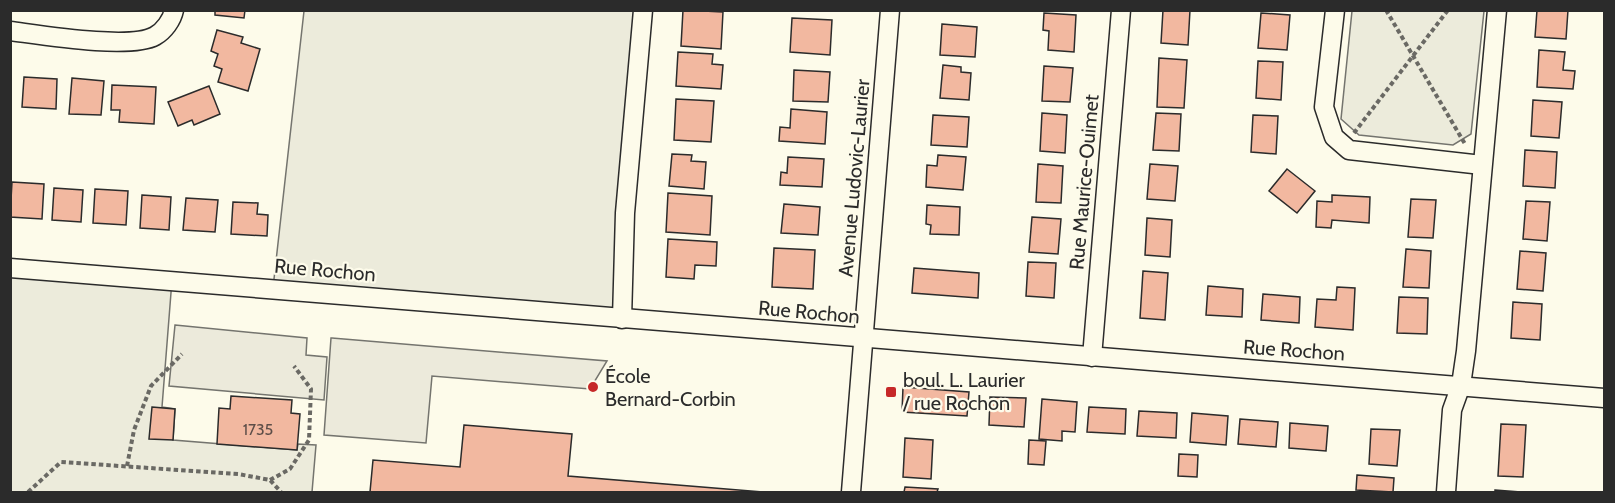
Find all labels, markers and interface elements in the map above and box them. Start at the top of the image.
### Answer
street label: Avenue Ludovic-Laurier [833,77,875,278]
street label: Rue Maurice-Ouimet [1064,93,1104,271]
street label: Rue Rochon [273,254,377,286]
street label: Rue Rochon [757,296,861,328]
street label: Rue Rochon [1242,334,1346,366]
place label: École Bernard-Corbin [605,364,736,411]
place label: boul. L. Laurier / rue Rochon [902,368,1026,415]
marker: École Bernard-Corbin [586,380,600,394]
marker: boul. L. Laurier / rue Rochon [884,385,898,399]
house number: 1735 [243,420,273,439]

